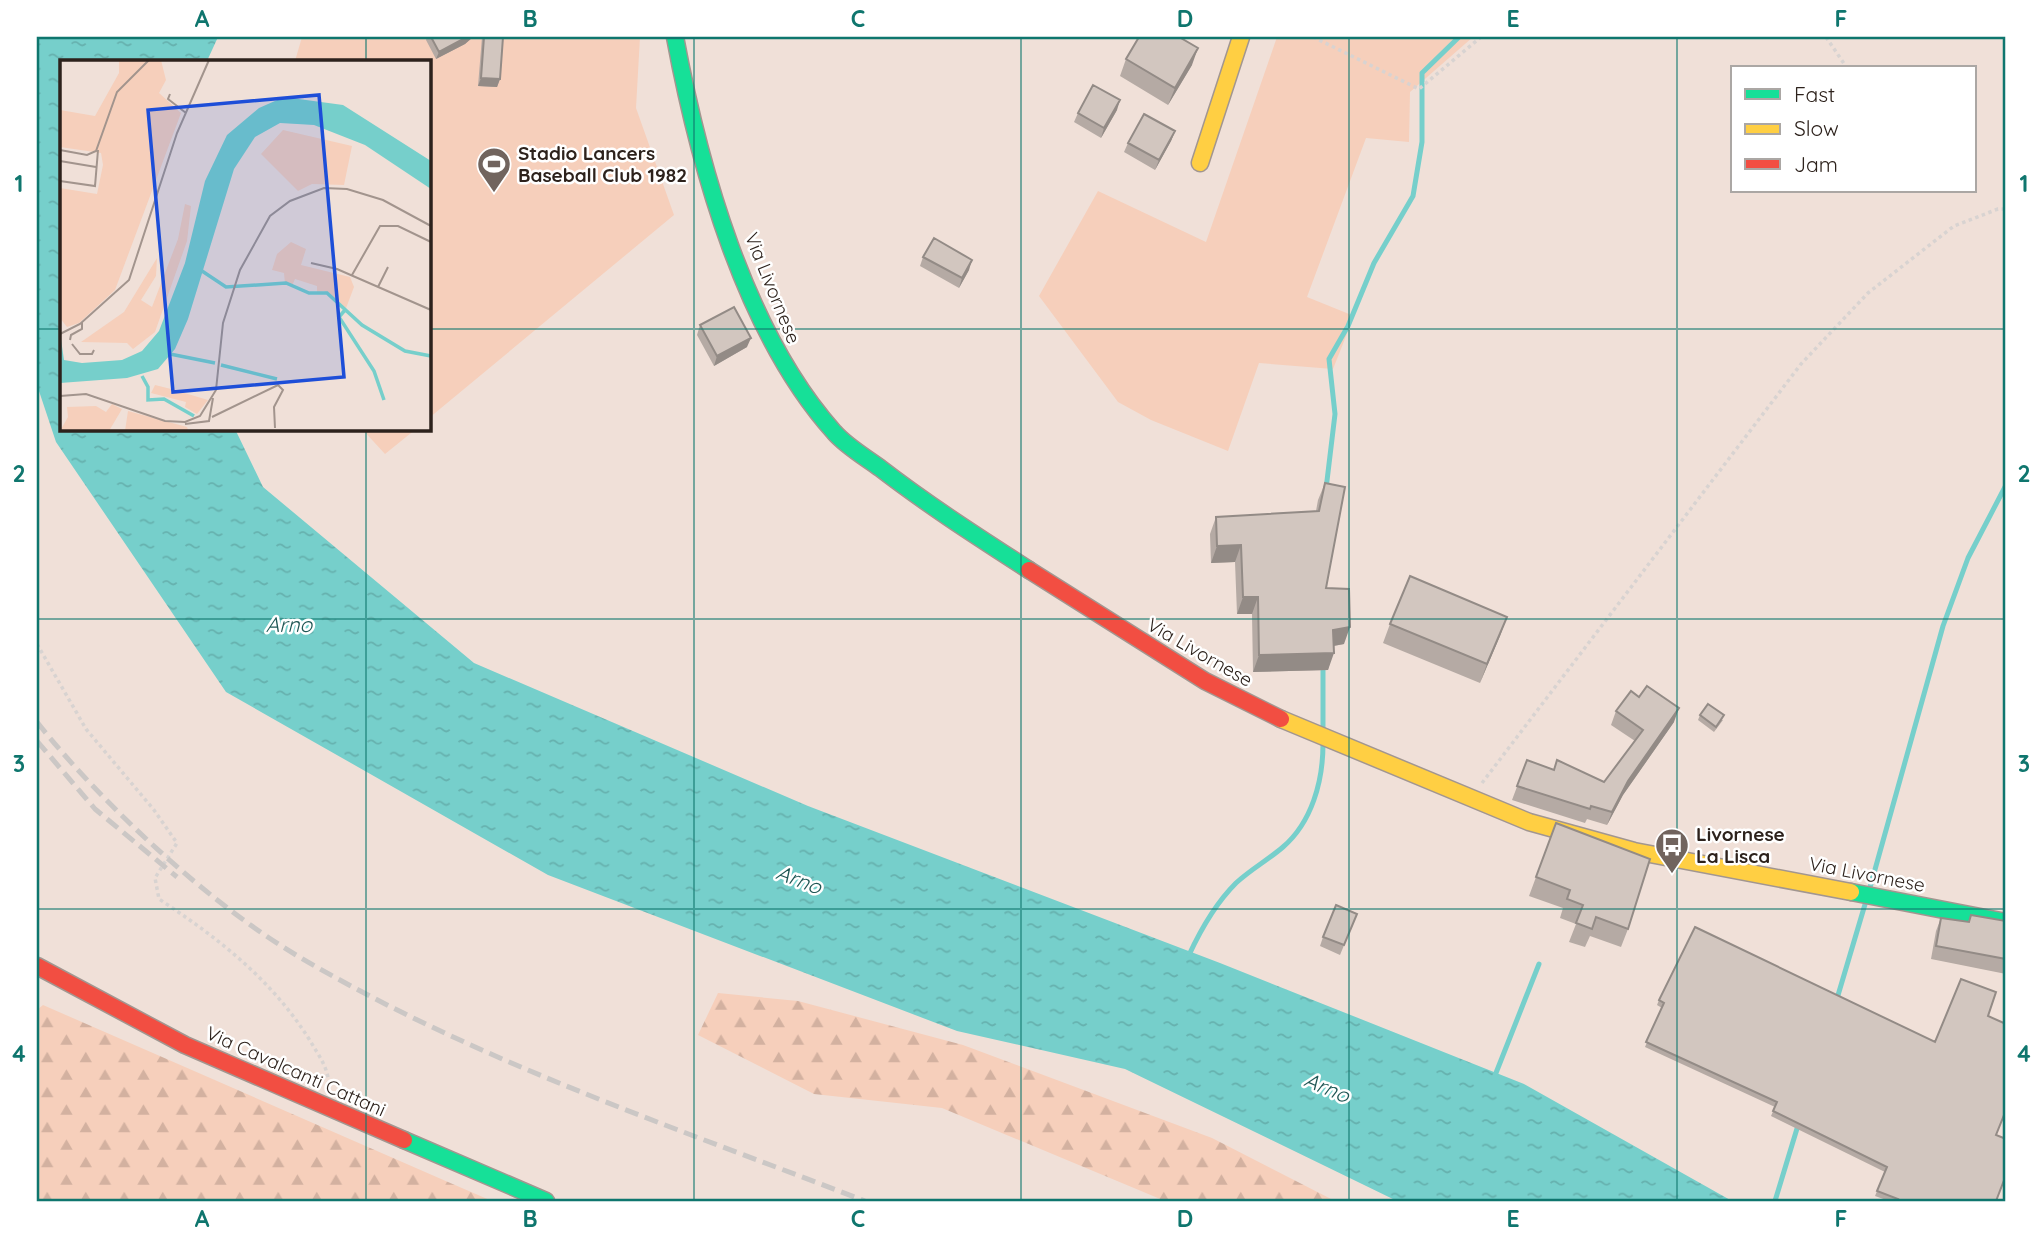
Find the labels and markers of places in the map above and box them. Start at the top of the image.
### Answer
place label: Stadio Lancers Baseball Club 1982 [518,141,687,187]
sports icon: Stadio Lancers Baseball Club 1982 [475,145,513,194]
place label: Livornese La Lisca [1696,822,1785,868]
bus stop icon: Livornese La Lisca [1653,826,1691,875]

